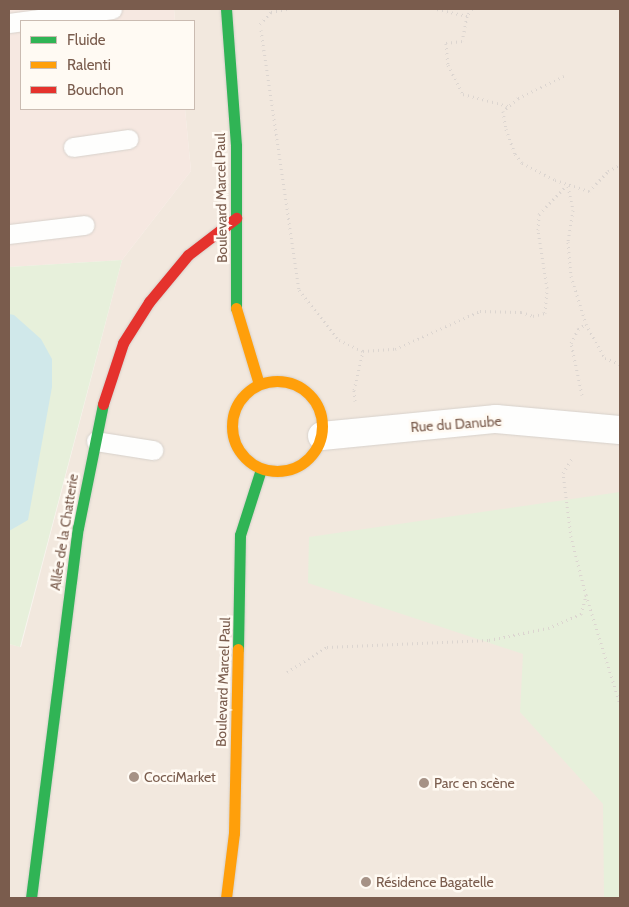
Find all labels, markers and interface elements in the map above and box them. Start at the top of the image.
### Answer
legend [20,20,195,110]
text: Fluide [67,31,105,49]
text: Ralenti [67,56,111,74]
text: Bouchon [67,81,124,99]
street label: Boulevard Marcel Paul [211,133,231,263]
street label: Rue du Danube [410,412,502,436]
street label: Allée de la Chatterie [46,473,82,591]
street label: Boulevard Marcel Paul [212,617,234,747]
place label: CocciMarket [144,769,216,785]
marker: CocciMarket [128,771,140,783]
place label: Parc en scène [434,775,515,791]
marker: Parc en scène [418,777,430,789]
place label: Résidence Bagatelle [376,874,494,890]
marker: Résidence Bagatelle [360,876,372,888]

